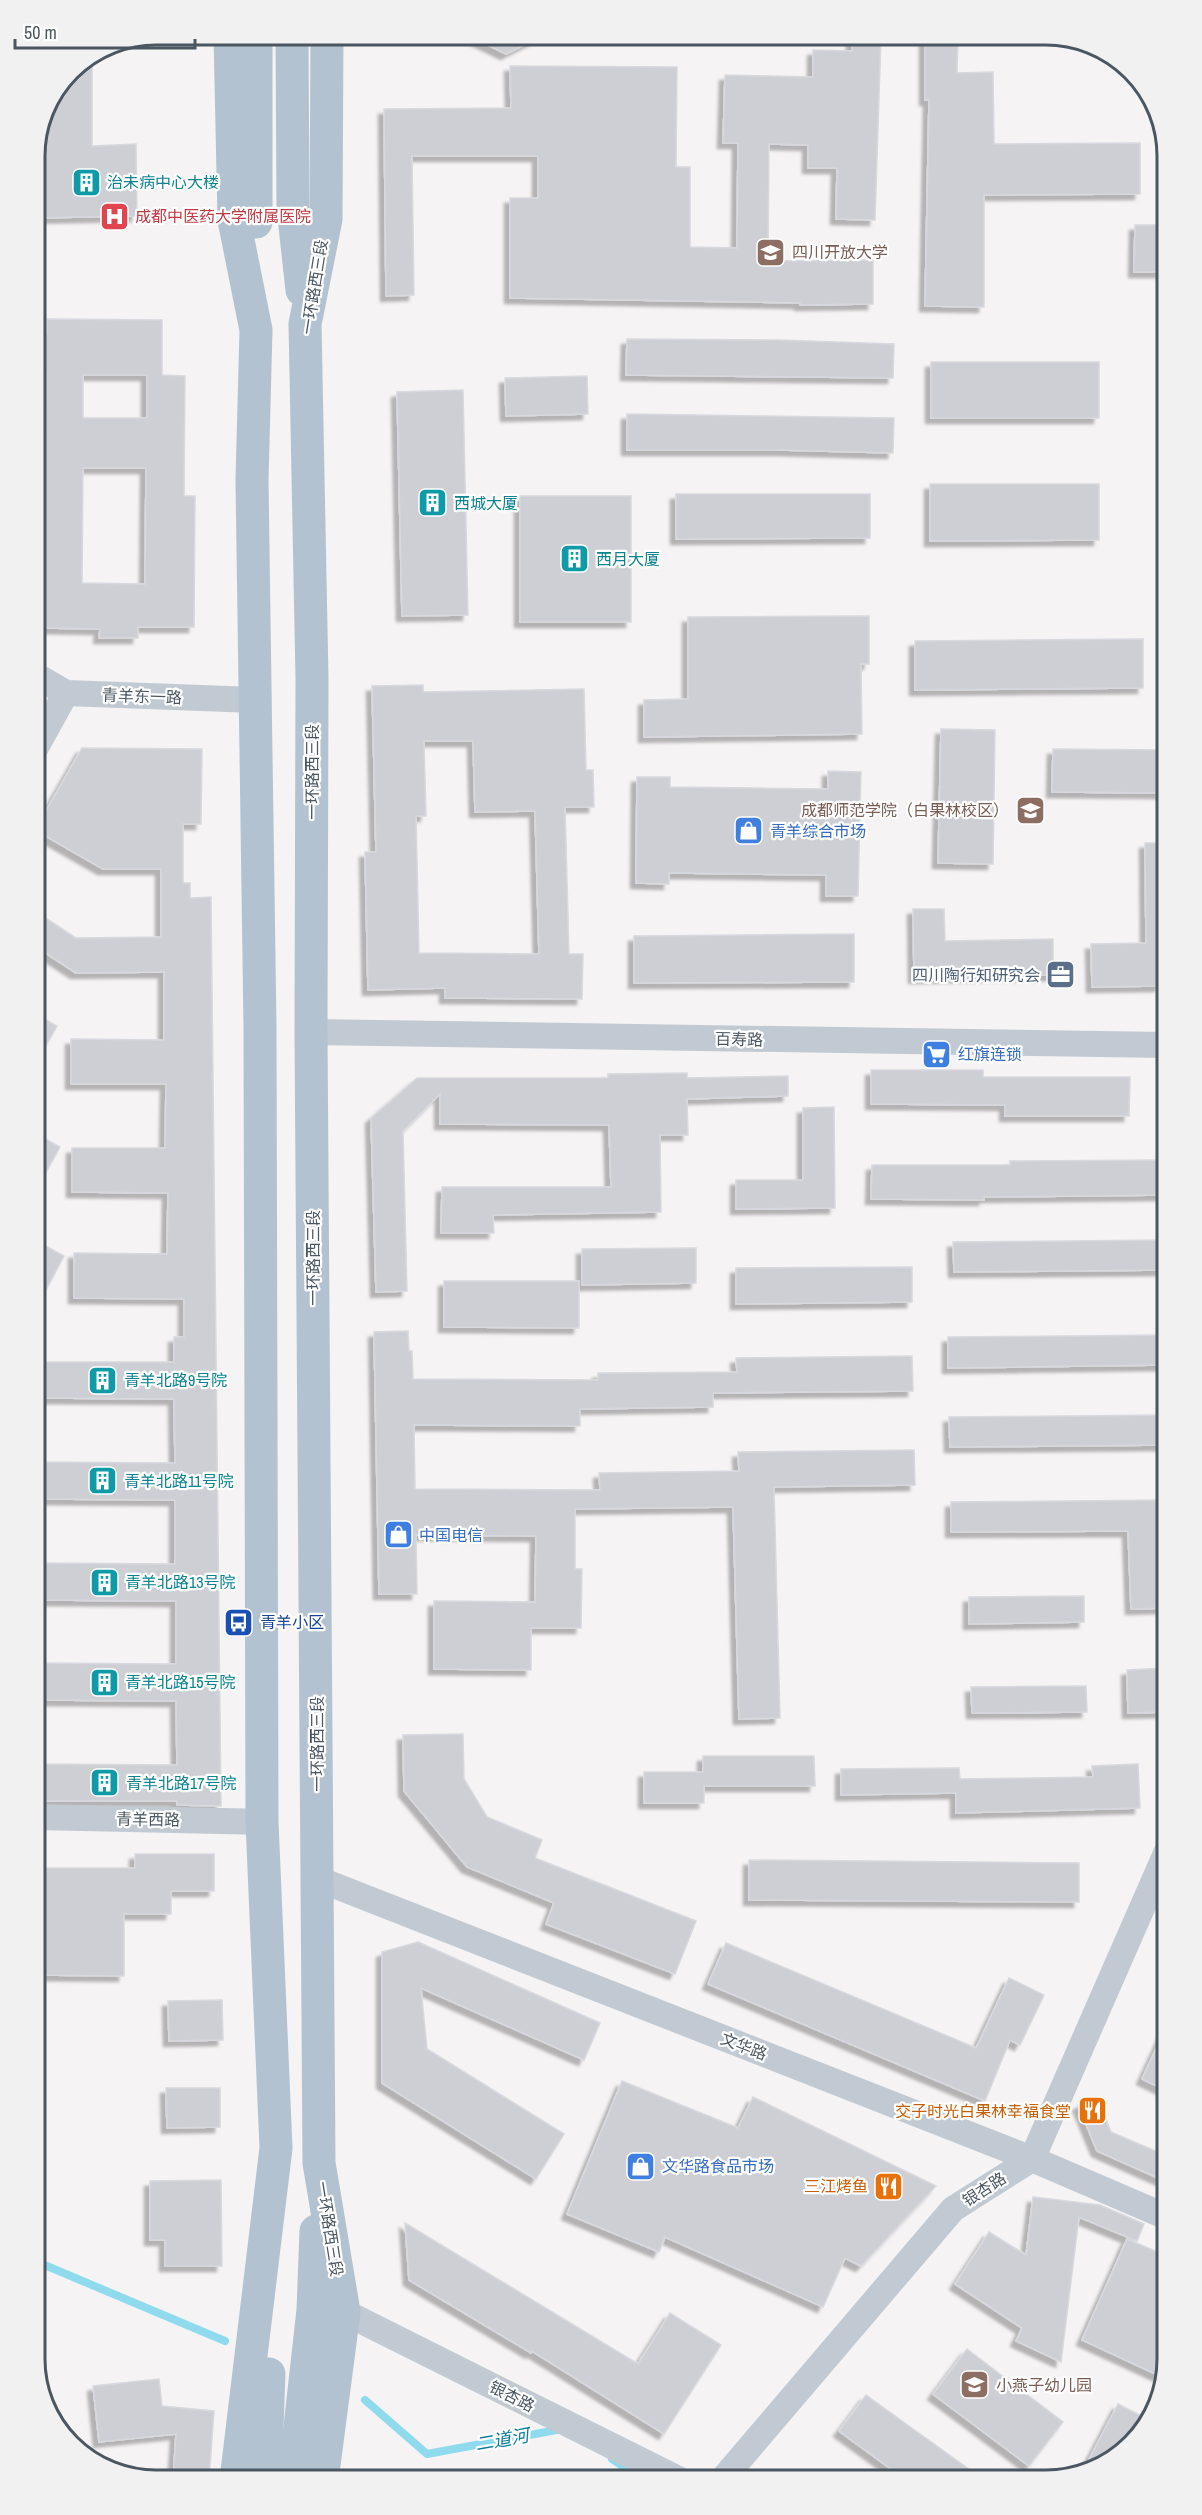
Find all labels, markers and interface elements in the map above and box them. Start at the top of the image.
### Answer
scale bar [15,12,195,50]
text: 50 m [24,20,57,45]
building icon: 治未病中心大楼 [70,166,102,198]
place label: 治未病中心大楼 [107,171,219,193]
hospital icon: 成都中医药大学附属医院 [98,200,130,232]
place label: 成都中医药大学附属医院 [135,205,311,227]
school or university icon: 四川开放大学 [755,236,787,268]
street label: 一环路西三段 [296,238,332,336]
place label: 四川开放大学 [792,241,888,263]
building icon: 西城大厦 [417,487,449,519]
place label: 西城大厦 [454,492,518,514]
building icon: 西月大厦 [559,543,591,575]
place label: 西月大厦 [596,548,660,570]
street label: 青羊东一路 [102,684,182,708]
street label: 一环路西三段 [301,724,323,820]
school or university icon: 成都师范学院（白果林校区） [1014,794,1046,826]
place label: 成都师范学院（白果林校区） [801,799,1009,821]
shop icon: 青羊综合市场 [733,815,765,847]
place label: 青羊综合市场 [770,820,866,842]
office icon: 四川陶行知研究会 [1045,959,1077,991]
place label: 四川陶行知研究会 [912,964,1040,986]
street label: 百寿路 [715,1028,763,1050]
supermarket icon: 红旗连锁 [921,1038,953,1070]
place label: 红旗连锁 [958,1043,1022,1065]
street label: 一环路西三段 [302,1210,324,1306]
building icon: 青羊北路9号院 [87,1364,119,1396]
place label: 青羊北路9号院 [124,1369,227,1391]
building icon: 青羊北路11号院 [87,1465,119,1497]
place label: 青羊北路11号院 [124,1470,234,1492]
shop icon: 中国电信 [382,1519,414,1551]
place label: 中国电信 [419,1524,483,1546]
building icon: 青羊北路13号院 [88,1566,120,1598]
place label: 青羊北路13号院 [125,1571,236,1593]
bus stop icon: 青羊小区 [223,1606,255,1638]
place label: 青羊小区 [260,1611,324,1633]
building icon: 青羊北路15号院 [88,1666,120,1698]
place label: 青羊北路15号院 [125,1671,236,1693]
street label: 一环路西三段 [306,1696,328,1792]
building icon: 青羊北路17号院 [89,1767,121,1799]
place label: 青羊北路17号院 [126,1772,237,1794]
street label: 青羊西路 [116,1807,180,1831]
street label: 文华路 [718,2027,770,2065]
restaurant icon: 交子时光白果林幸福食堂 [1076,2095,1108,2127]
place label: 交子时光白果林幸福食堂 [895,2100,1071,2122]
shop icon: 文华路食品市场 [625,2150,657,2182]
place label: 文华路食品市场 [662,2155,774,2177]
street label: 银杏路 [958,2167,1010,2211]
restaurant icon: 三江烤鱼 [873,2170,905,2202]
place label: 三江烤鱼 [804,2175,868,2197]
street label: 一环路西三段 [312,2180,348,2278]
school or university icon: 小燕子幼儿园 [959,2369,991,2401]
place label: 小燕子幼儿园 [996,2374,1092,2396]
street label: 银杏路 [486,2375,538,2417]
water label: 二道河 [473,2422,534,2457]

